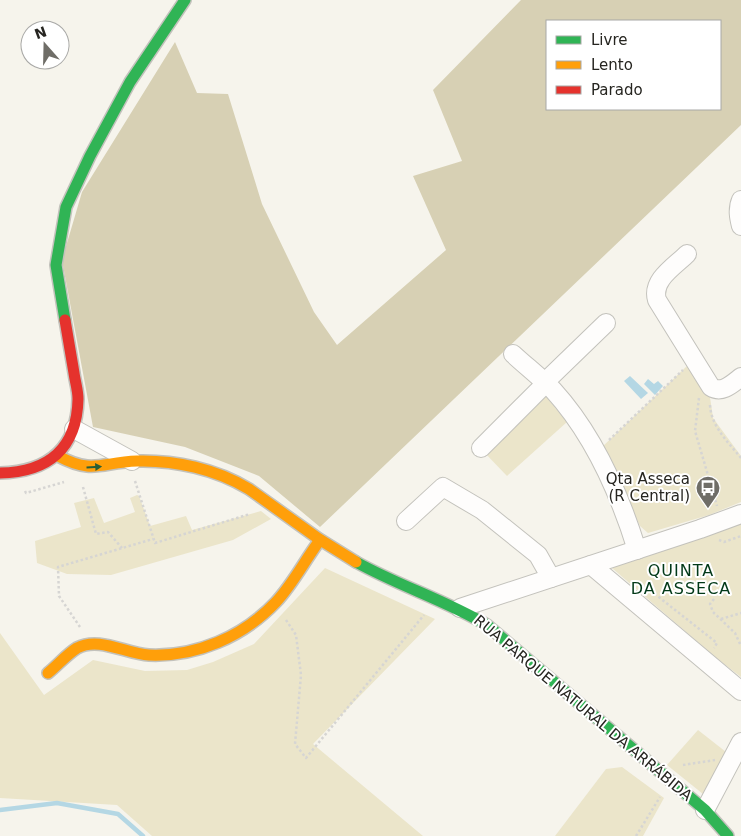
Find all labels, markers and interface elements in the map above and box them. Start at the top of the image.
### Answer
north arrow [20,20,70,70]
legend [546,20,721,110]
text: N [32,23,49,42]
text: Livre [591,31,627,49]
text: Lento [591,56,633,74]
text: Parado [591,81,643,99]
one-way arrow [86,462,102,470]
place label: Qta Asseca (R Central) [606,470,690,505]
bus stop icon: Qta Asseca (R Central) [695,475,721,509]
district label: QUINTA DA ASSECA [631,561,731,598]
street label: RUA PARQUE NATURAL DA ARRÁBIDA [470,611,697,805]

